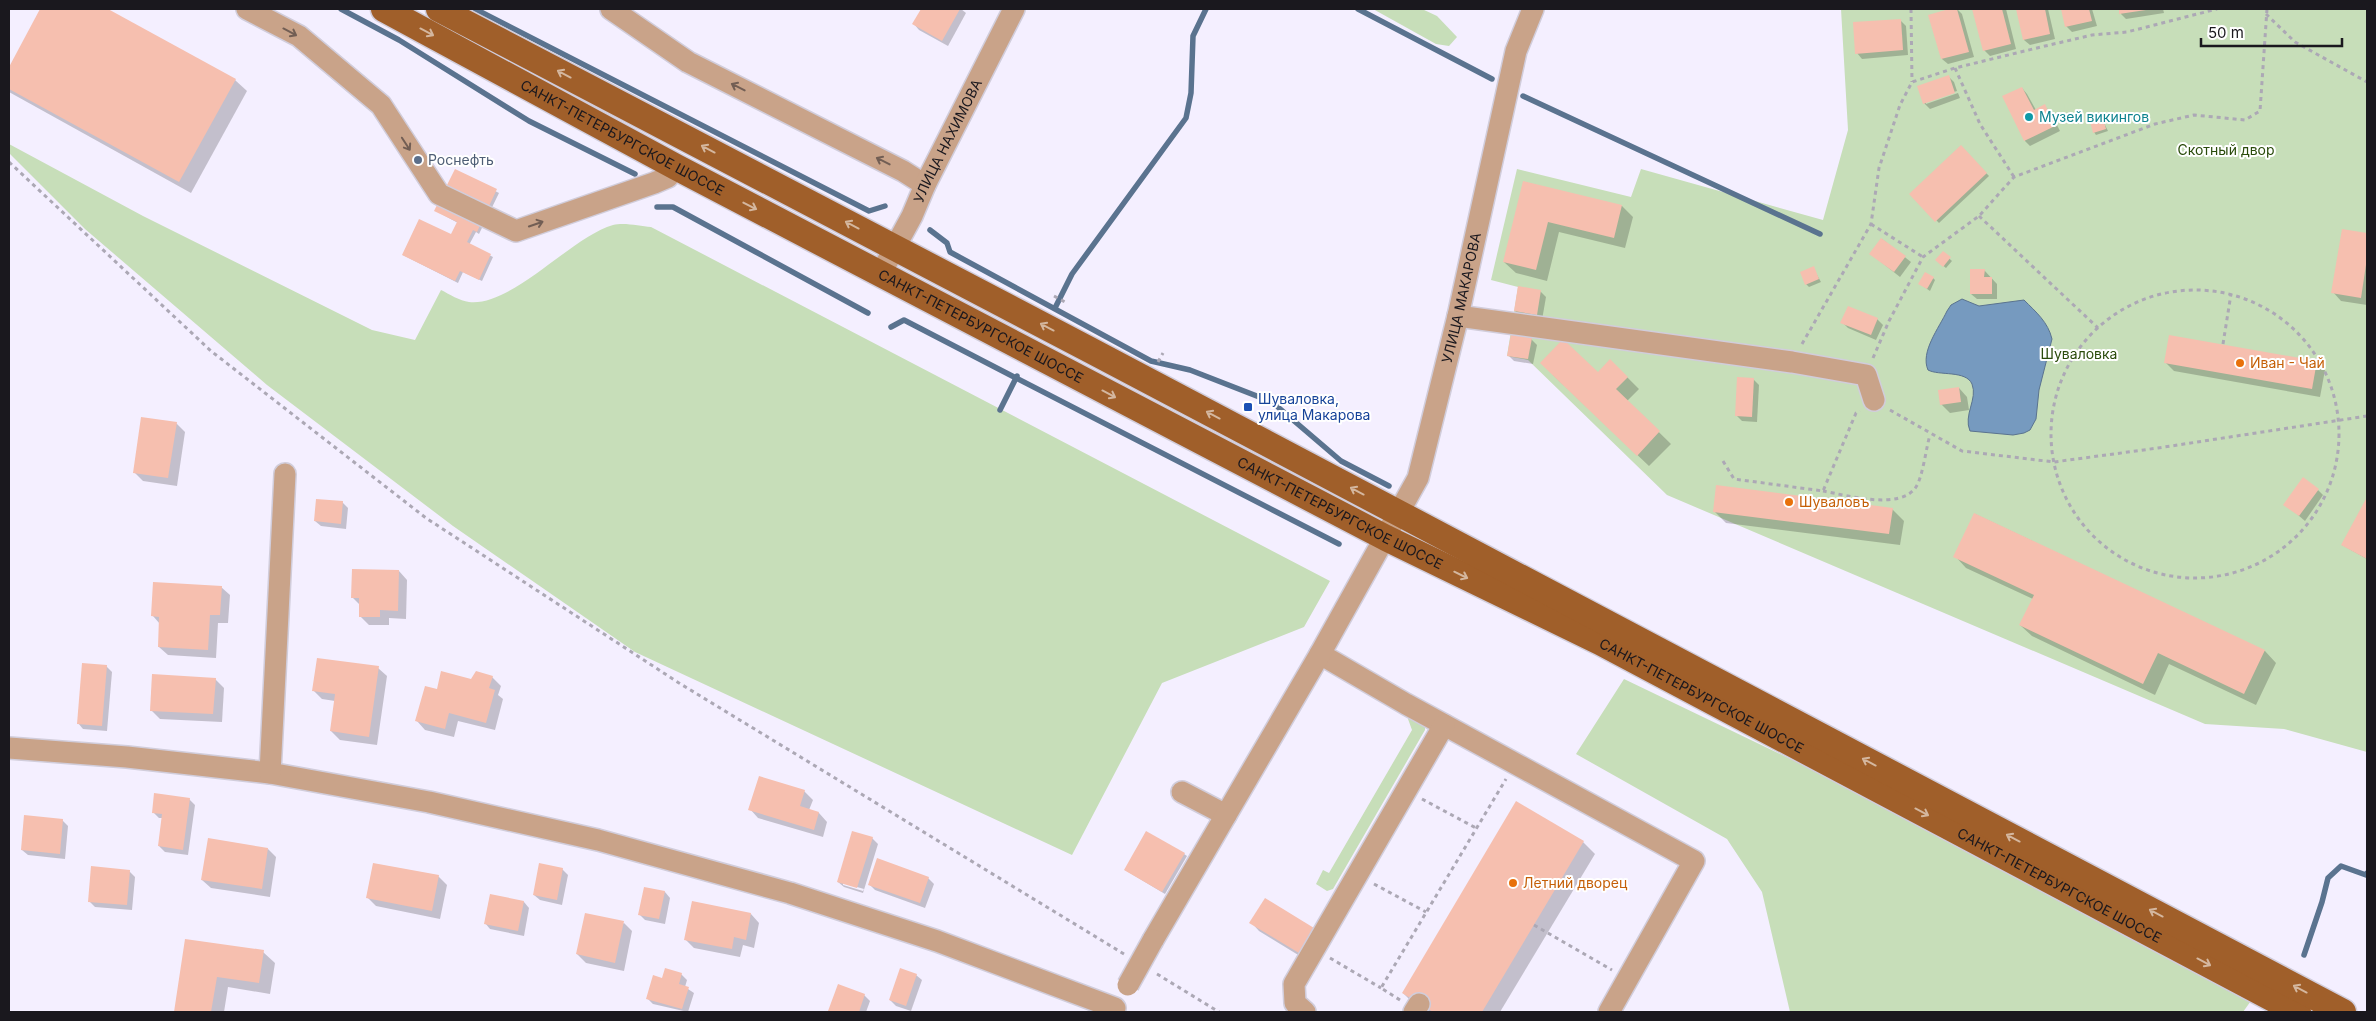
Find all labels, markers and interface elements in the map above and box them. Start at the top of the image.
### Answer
scale bar [2201,15,2342,47]
text: 50 m [2208,23,2244,42]
one-way arrow [283,27,298,37]
one-way arrow [419,28,434,37]
one-way arrow [557,69,572,78]
street label: САНКТ-ПЕТЕРБУРГСКОЕ ШОССЕ [518,76,728,199]
street label: УЛИЦА НАХИМОВА [910,76,985,205]
one-way arrow [731,82,746,91]
place label: Музей викингов [2039,108,2149,125]
marker: Музей викингов [2023,111,2035,123]
one-way arrow [401,136,411,150]
park label: Скотный двор [2177,141,2275,158]
one-way arrow [701,144,716,153]
place label: Роснефть [428,151,494,168]
marker: Роснефть [412,154,424,166]
one-way arrow [876,156,891,165]
one-way arrow [743,201,758,211]
one-way arrow [528,219,544,229]
one-way arrow [845,220,860,229]
street label: УЛИЦА МАКАРОВА [1438,230,1484,365]
street label: САНКТ-ПЕТЕРБУРГСКОЕ ШОССЕ [876,265,1086,386]
one-way arrow [1040,322,1055,331]
park label: Шуваловка [2041,345,2117,362]
place label: Иван - Чай [2250,354,2325,371]
marker: Иван - Чай [2234,357,2246,369]
one-way arrow [1102,389,1117,399]
place label: Шуваловка, улица Макарова [1258,390,1370,423]
marker: Шуваловка, улица Макарова [1242,401,1254,413]
one-way arrow [1206,410,1221,419]
street label: САНКТ-ПЕТЕРБУРГСКОЕ ШОССЕ [1235,453,1446,572]
one-way arrow [1350,486,1365,495]
place label: Шуваловъ [1799,493,1869,510]
marker: Шуваловъ [1783,496,1795,508]
one-way arrow [1453,571,1468,581]
street label: САНКТ-ПЕТЕРБУРГСКОЕ ШОССЕ [1597,634,1807,757]
one-way arrow [1862,757,1877,766]
one-way arrow [1914,807,1929,817]
street label: САНКТ-ПЕТЕРБУРГСКОЕ ШОССЕ [1955,824,2165,946]
one-way arrow [2006,832,2020,842]
place label: Летний дворец [1523,874,1628,891]
marker: Летний дворец [1507,877,1519,889]
one-way arrow [2149,908,2164,918]
one-way arrow [2197,957,2212,967]
one-way arrow [2293,984,2308,993]

